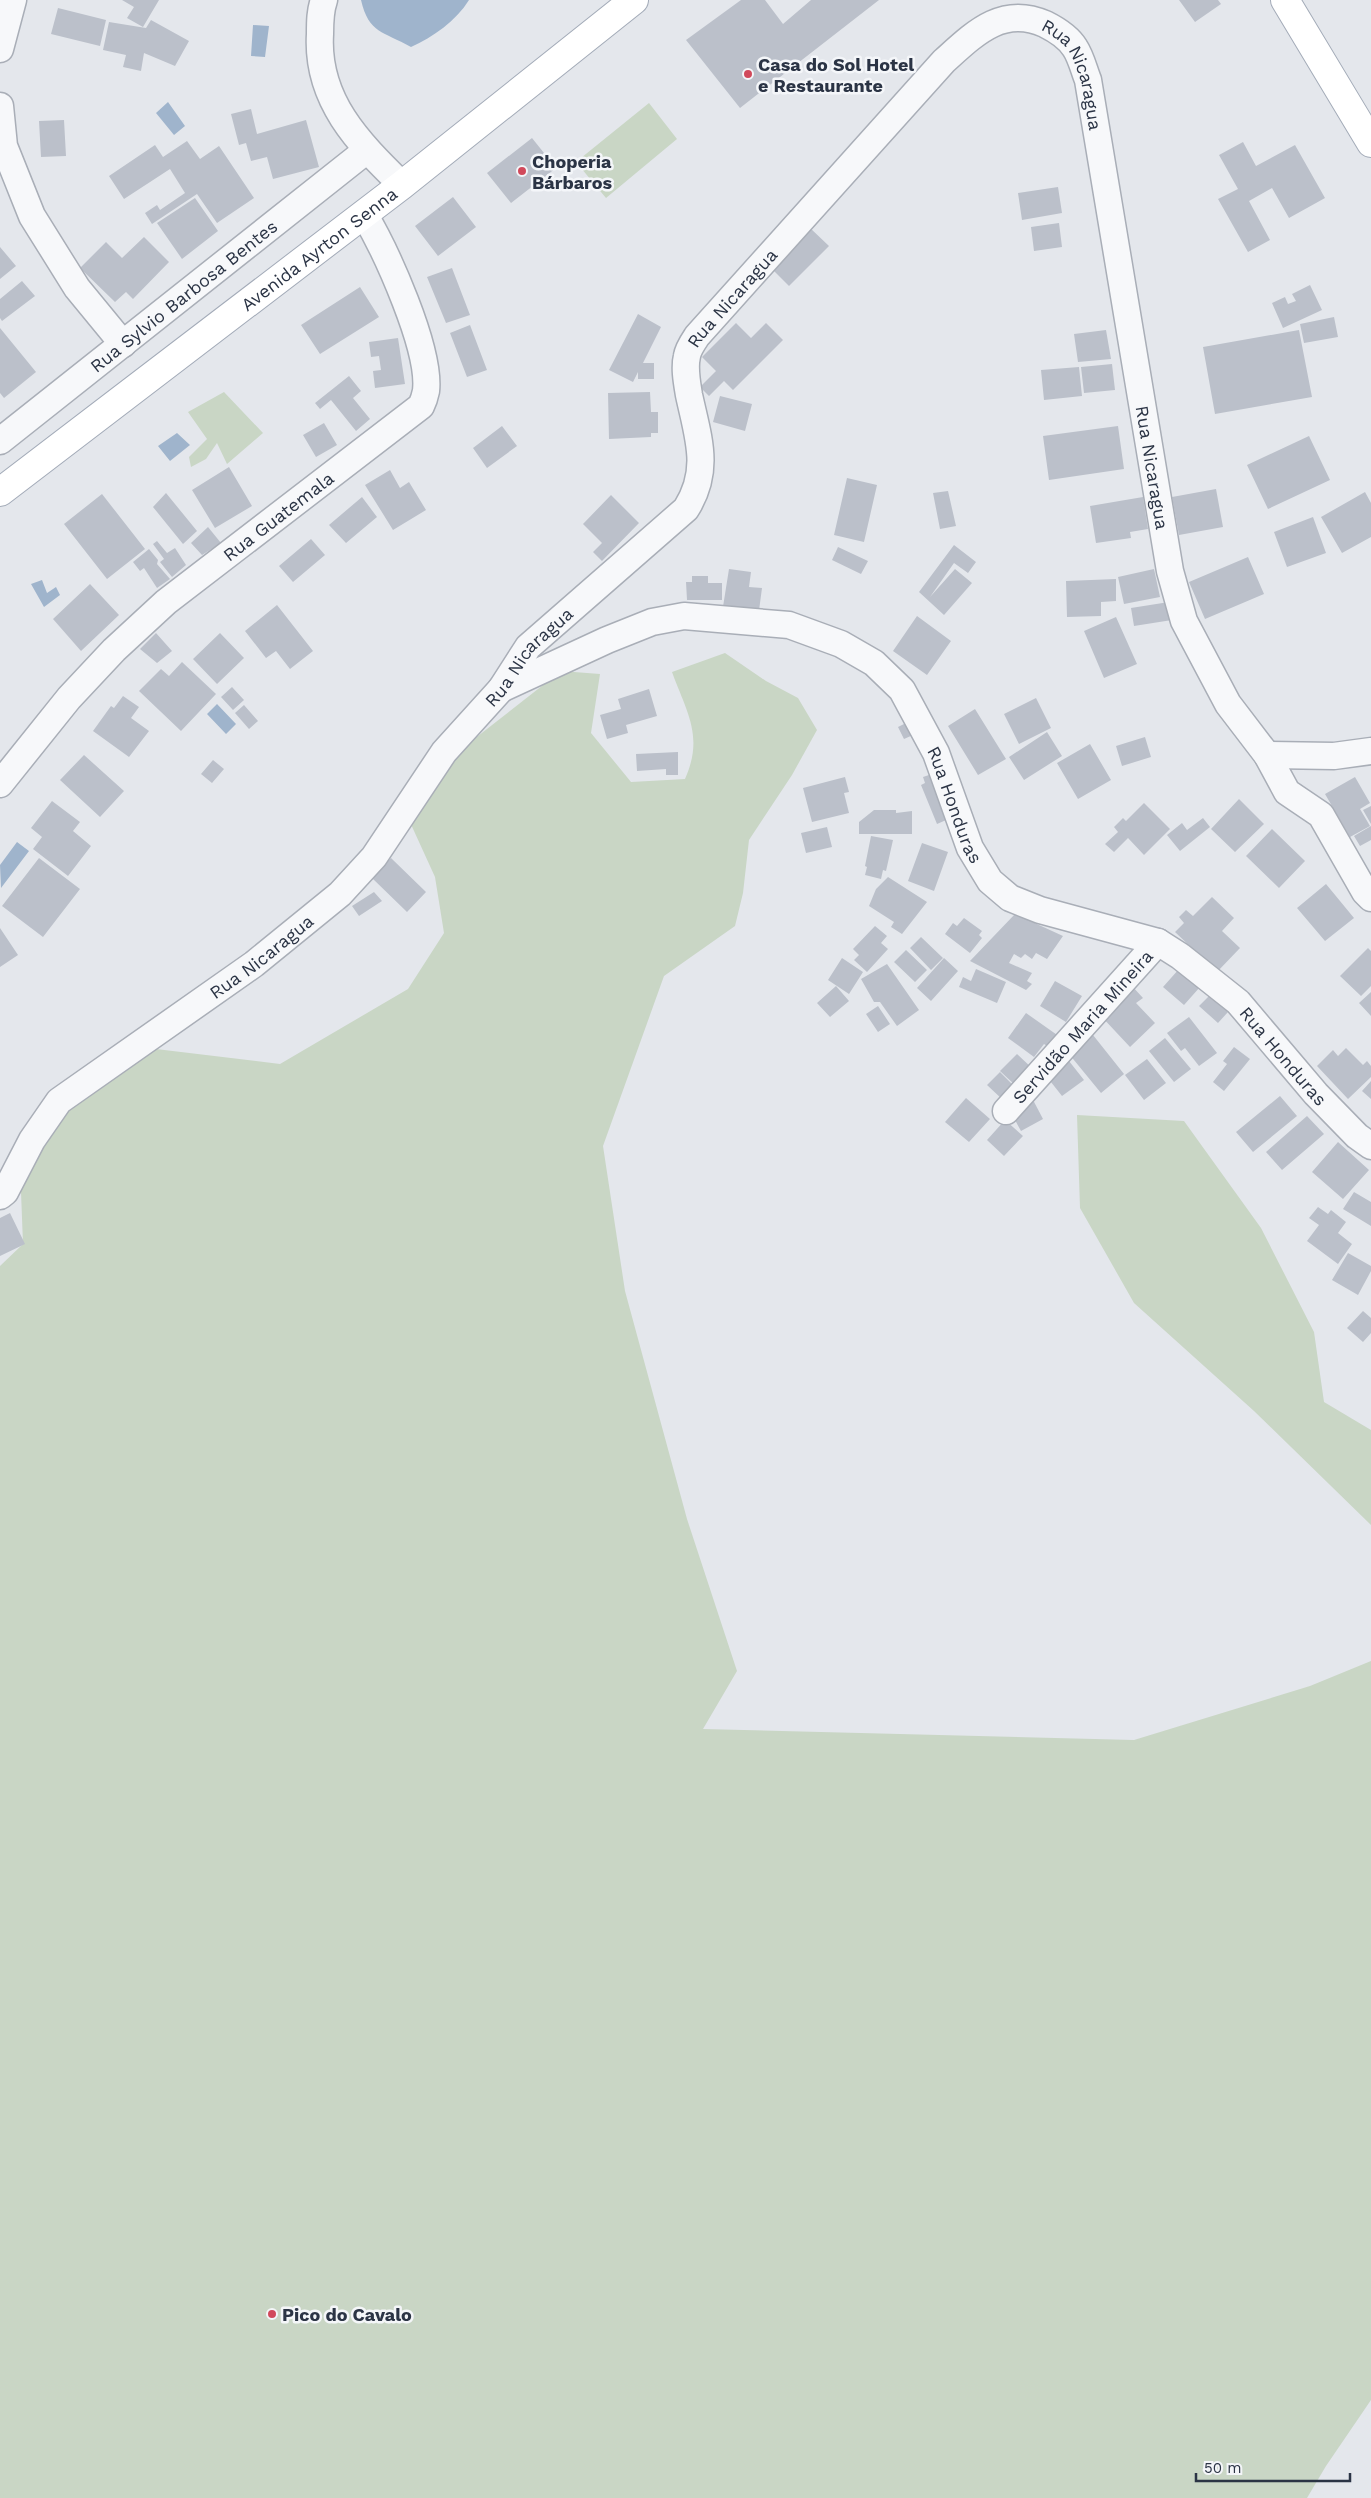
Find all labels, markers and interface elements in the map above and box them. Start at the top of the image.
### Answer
street label: Rua Nicaragua [1039,14,1107,132]
place label: Casa do Sol Hotel e Restaurante [758,54,914,96]
marker: Casa do Sol Hotel e Restaurante [742,68,754,80]
place label: Choperia Bárbaros [532,151,613,193]
marker: Choperia Bárbaros [516,165,528,177]
street label: Avenida Ayrton Senna [237,182,401,315]
street label: Rua Sylvio Barbosa Bentes [86,215,281,376]
street label: Rua Nicaragua [682,244,781,351]
street label: Rua Nicaragua [1132,404,1173,531]
street label: Rua Guatemala [218,467,337,565]
street label: Rua Nicaragua [480,602,577,711]
street label: Rua Honduras [924,742,987,867]
street label: Rua Nicaragua [205,910,317,1003]
street label: Servidão Maria Mineira [1008,945,1157,1107]
street label: Rua Honduras [1236,1002,1331,1109]
place label: Pico do Cavalo [282,2304,412,2325]
marker: Pico do Cavalo [266,2308,278,2320]
scale bar [1196,2450,1350,2482]
text: 50 m [1204,2459,1241,2477]

